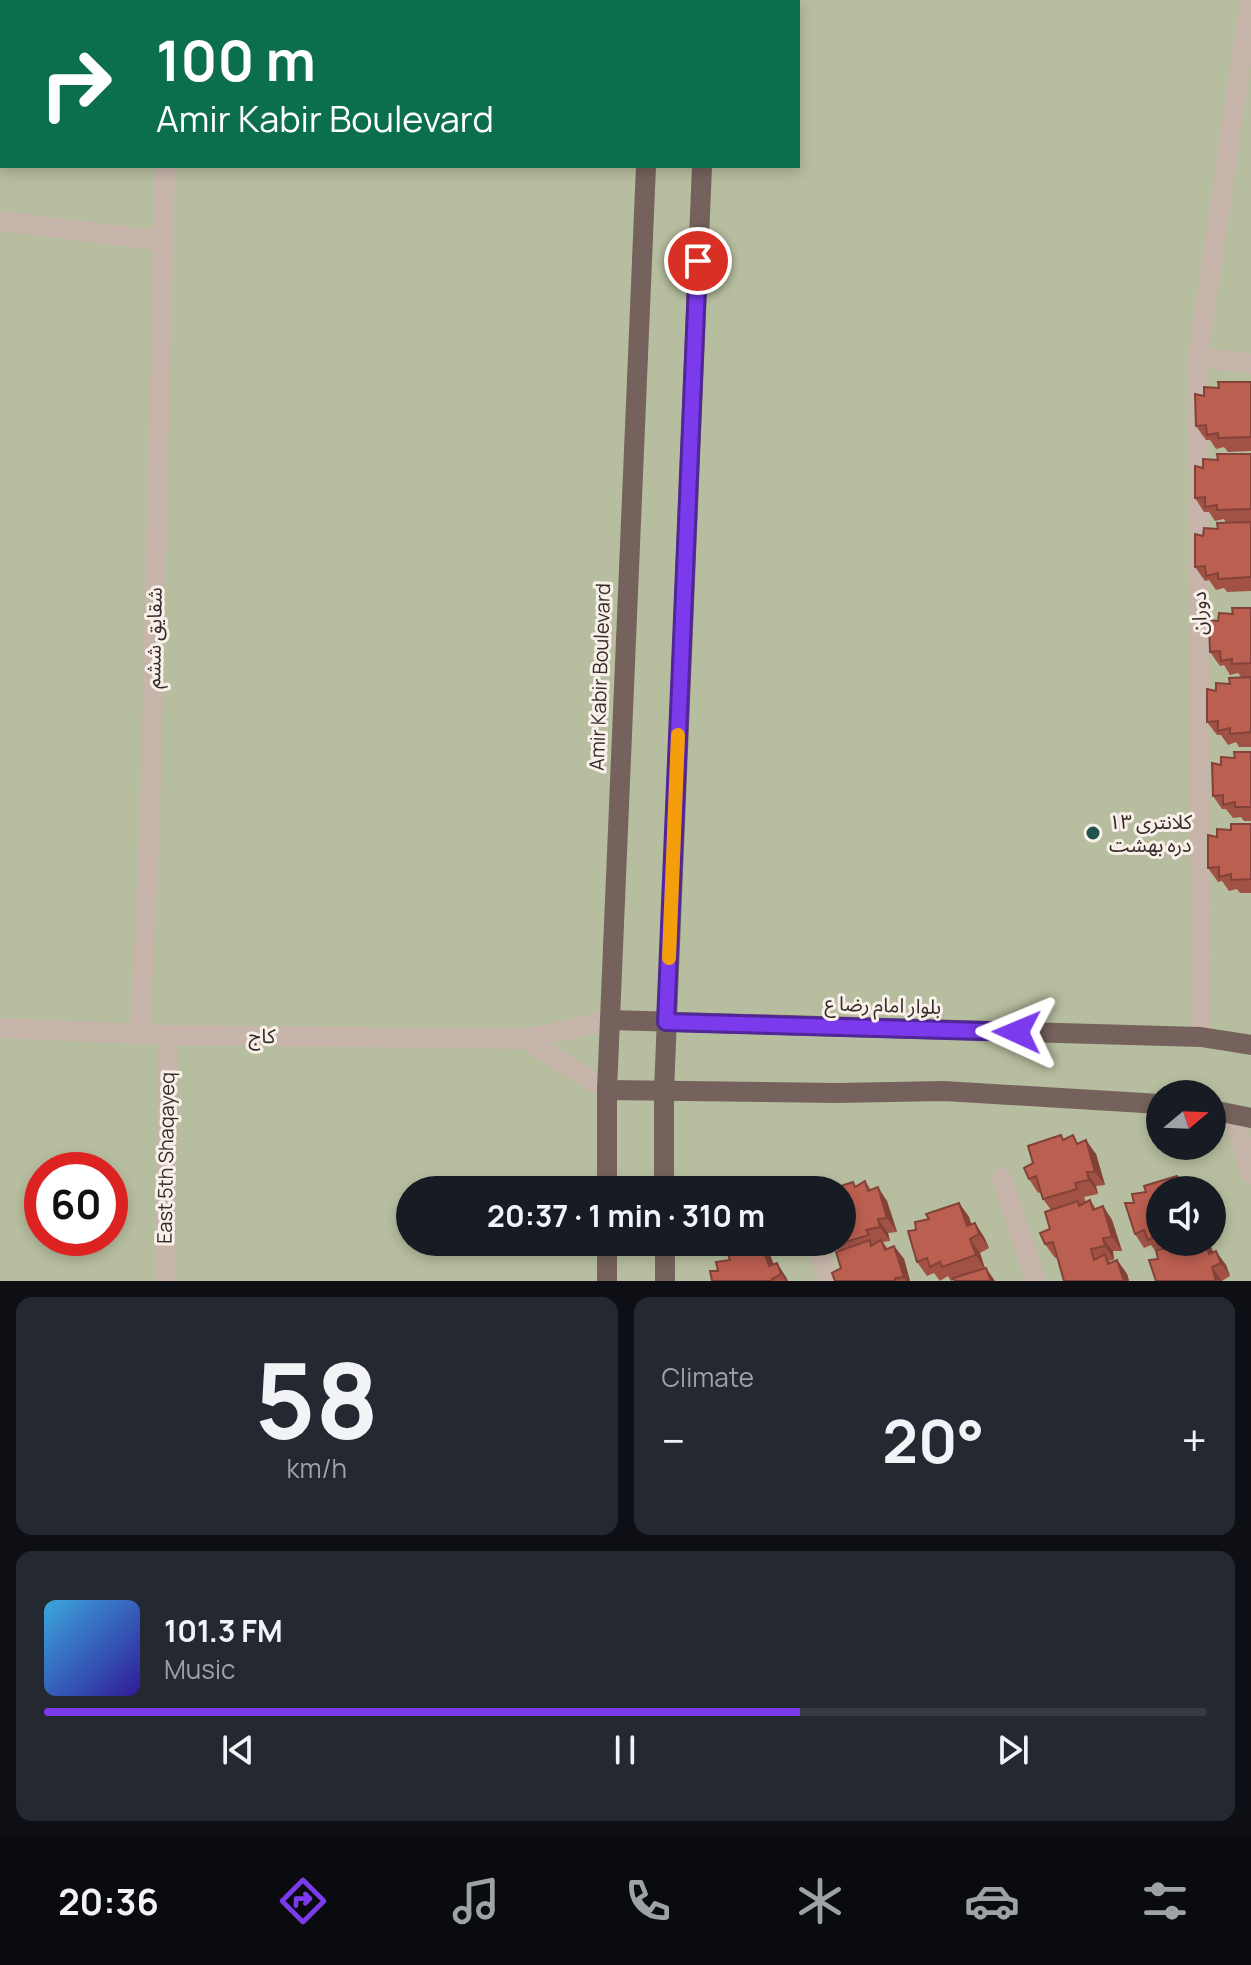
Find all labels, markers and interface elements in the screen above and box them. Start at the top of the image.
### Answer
text: 100 m [156,21,316,98]
icon: right [24,32,128,136]
text: Amir Kabir Boulevard [156,94,494,143]
pin [664,227,732,295]
icon: arrive [676,239,720,283]
street label: Amir Kabir Boulevard [583,583,616,771]
street label: شقایق ششم [139,587,170,689]
street label: دوران [1185,591,1212,635]
place label: کلانتری ۱۳ دره بهشت [1109,808,1193,858]
marker: کلانتری ۱۳ دره بهشت [1084,824,1102,842]
street label: بلوار امام رضا ع [824,989,942,1022]
position arrow [975,990,1059,1074]
street label: کاج [248,1022,276,1051]
street label: East 5th Shaqayeq [151,1072,180,1244]
north arrow [1146,1080,1226,1160]
map controls [1146,1080,1226,1256]
speed limit sign: 60 [24,1152,128,1256]
button: sound [1146,1176,1226,1256]
text: 20:37 · 1 min · 310 m [487,1195,765,1236]
text: 58 [254,1327,379,1469]
text: Climate [662,1359,754,1395]
text: 20° [882,1399,985,1481]
text: − [662,1410,685,1470]
text: + [1182,1410,1207,1470]
text: km/h [287,1450,347,1486]
text: 101.3 FM [164,1610,283,1651]
text: Music [164,1651,235,1687]
icon: previous [216,1728,260,1772]
icon: pause [603,1728,647,1772]
icon: next [991,1728,1035,1772]
icon: directions [275,1873,331,1929]
icon: music [448,1873,504,1929]
icon: phone [620,1873,676,1929]
icon: climate [792,1873,848,1929]
icon: car [964,1873,1020,1929]
icon: filters [1137,1873,1193,1929]
text: 20:36 [58,1877,159,1926]

